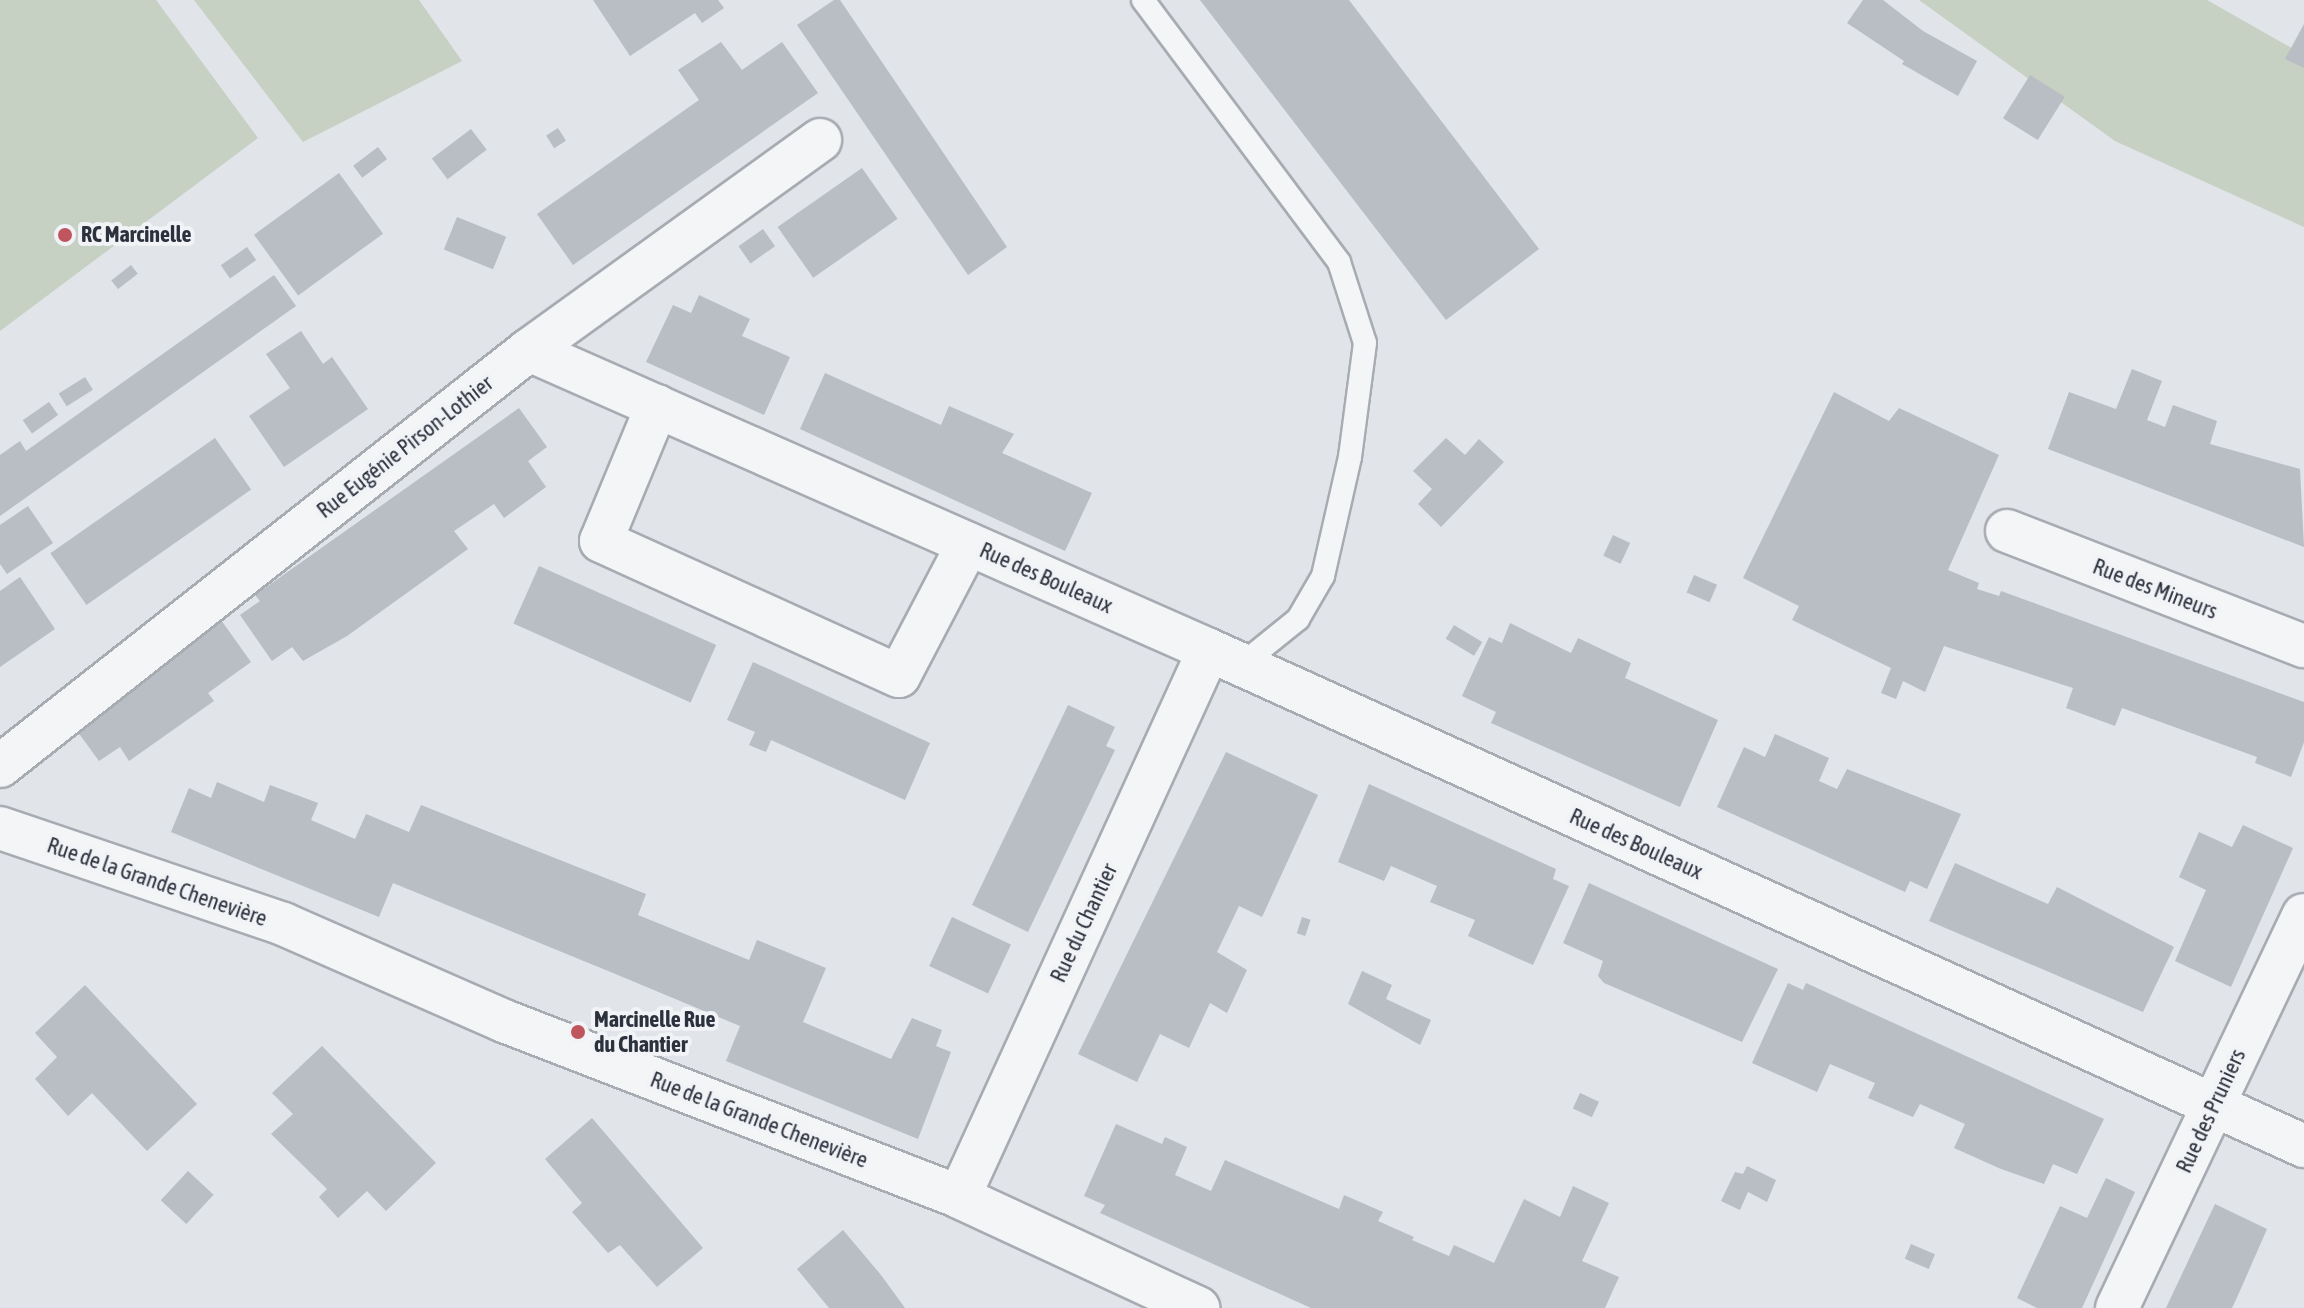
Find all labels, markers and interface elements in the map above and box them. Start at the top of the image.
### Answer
place label: RC Marcinelle [81,222,191,248]
marker: RC Marcinelle [56,226,74,244]
street label: Rue Eugénie Pirson-Lothier [312,370,498,524]
street label: Rue des Bouleaux [976,537,1116,619]
street label: Rue des Mineurs [2089,553,2221,625]
street label: Rue des Bouleaux [1566,803,1706,885]
street label: Rue de la Grande Chenevière [44,832,270,932]
street label: Rue du Chantier [1045,859,1123,987]
place label: Marcinelle Rue du Chantier [594,1006,715,1058]
marker: Marcinelle Rue du Chantier [569,1023,587,1041]
street label: Rue des Pruniers [2171,1045,2251,1177]
street label: Rue de la Grande Chenevière [647,1066,871,1174]

